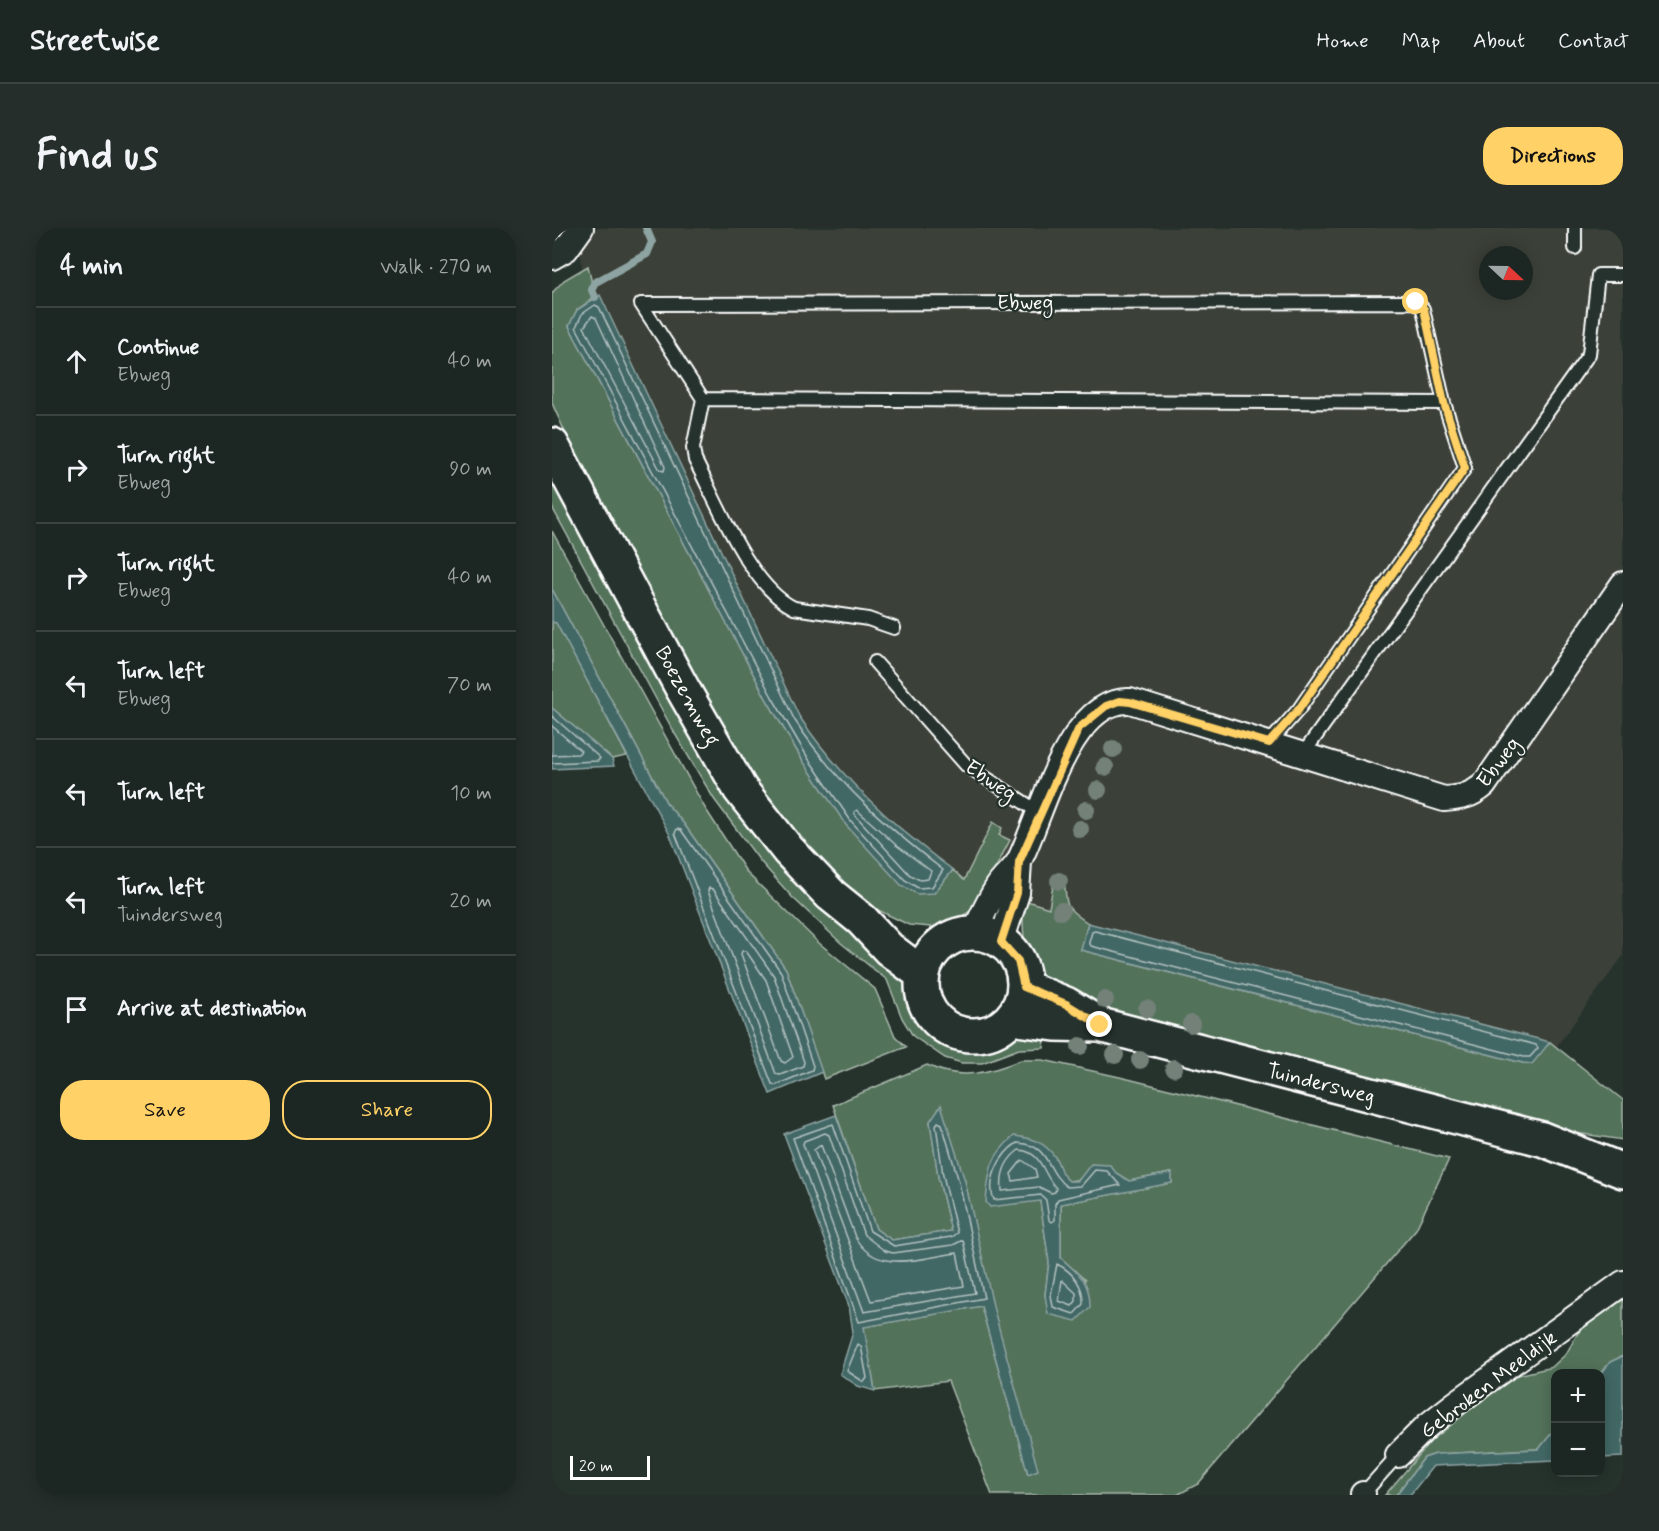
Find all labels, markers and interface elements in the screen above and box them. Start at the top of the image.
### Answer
text: Streetwise [30,23,160,60]
text: Home [1317,27,1369,55]
text: Map [1402,27,1440,55]
text: About [1473,27,1525,55]
text: Contact [1558,27,1629,55]
button: Directions [1483,127,1623,185]
text: Find us [36,129,158,184]
north arrow [1479,246,1533,300]
text: 4 min [60,250,123,284]
text: Walk · 270 m [380,254,492,281]
route start [1402,288,1428,314]
street label: Ebweg [997,289,1053,318]
text: Continue [117,334,199,362]
icon: ahead [60,345,93,378]
text: 40 m [448,348,492,375]
text: Ebweg [117,362,171,389]
text: Turn right [117,442,215,470]
icon: right [60,453,93,486]
text: 90 m [449,456,492,483]
text: Ebweg [117,470,171,497]
text: Turn right [117,550,215,578]
icon: right [60,561,93,594]
text: 40 m [448,564,492,591]
text: Ebweg [117,578,171,605]
street label: Boezemweg [646,641,726,753]
text: Turn left [117,658,205,686]
icon: left [60,669,93,702]
text: 70 m [447,672,492,699]
text: Ebweg [117,686,171,713]
street label: Ebweg [1471,732,1528,794]
street label: Ebweg [959,753,1022,809]
icon: left [60,777,93,810]
text: Turn left [117,779,205,807]
text: 10 m [450,780,492,807]
text: Turn left [117,874,205,902]
icon: left [60,885,93,918]
text: 20 m [449,888,492,915]
text: Tuindersweg [117,902,223,929]
icon: arrive [60,993,93,1026]
text: Arrive at destination [117,995,307,1023]
route end [1086,1011,1112,1037]
street label: Tuindersweg [1264,1057,1378,1111]
button: Save [60,1080,270,1140]
button: Share [282,1080,492,1140]
street label: Gebroken Meeldijk [1414,1324,1563,1446]
map controls [1551,1369,1605,1477]
button: + [1551,1369,1605,1423]
button: − [1551,1423,1605,1477]
scale bar [570,1453,650,1480]
text: 20 m [579,1456,613,1477]

